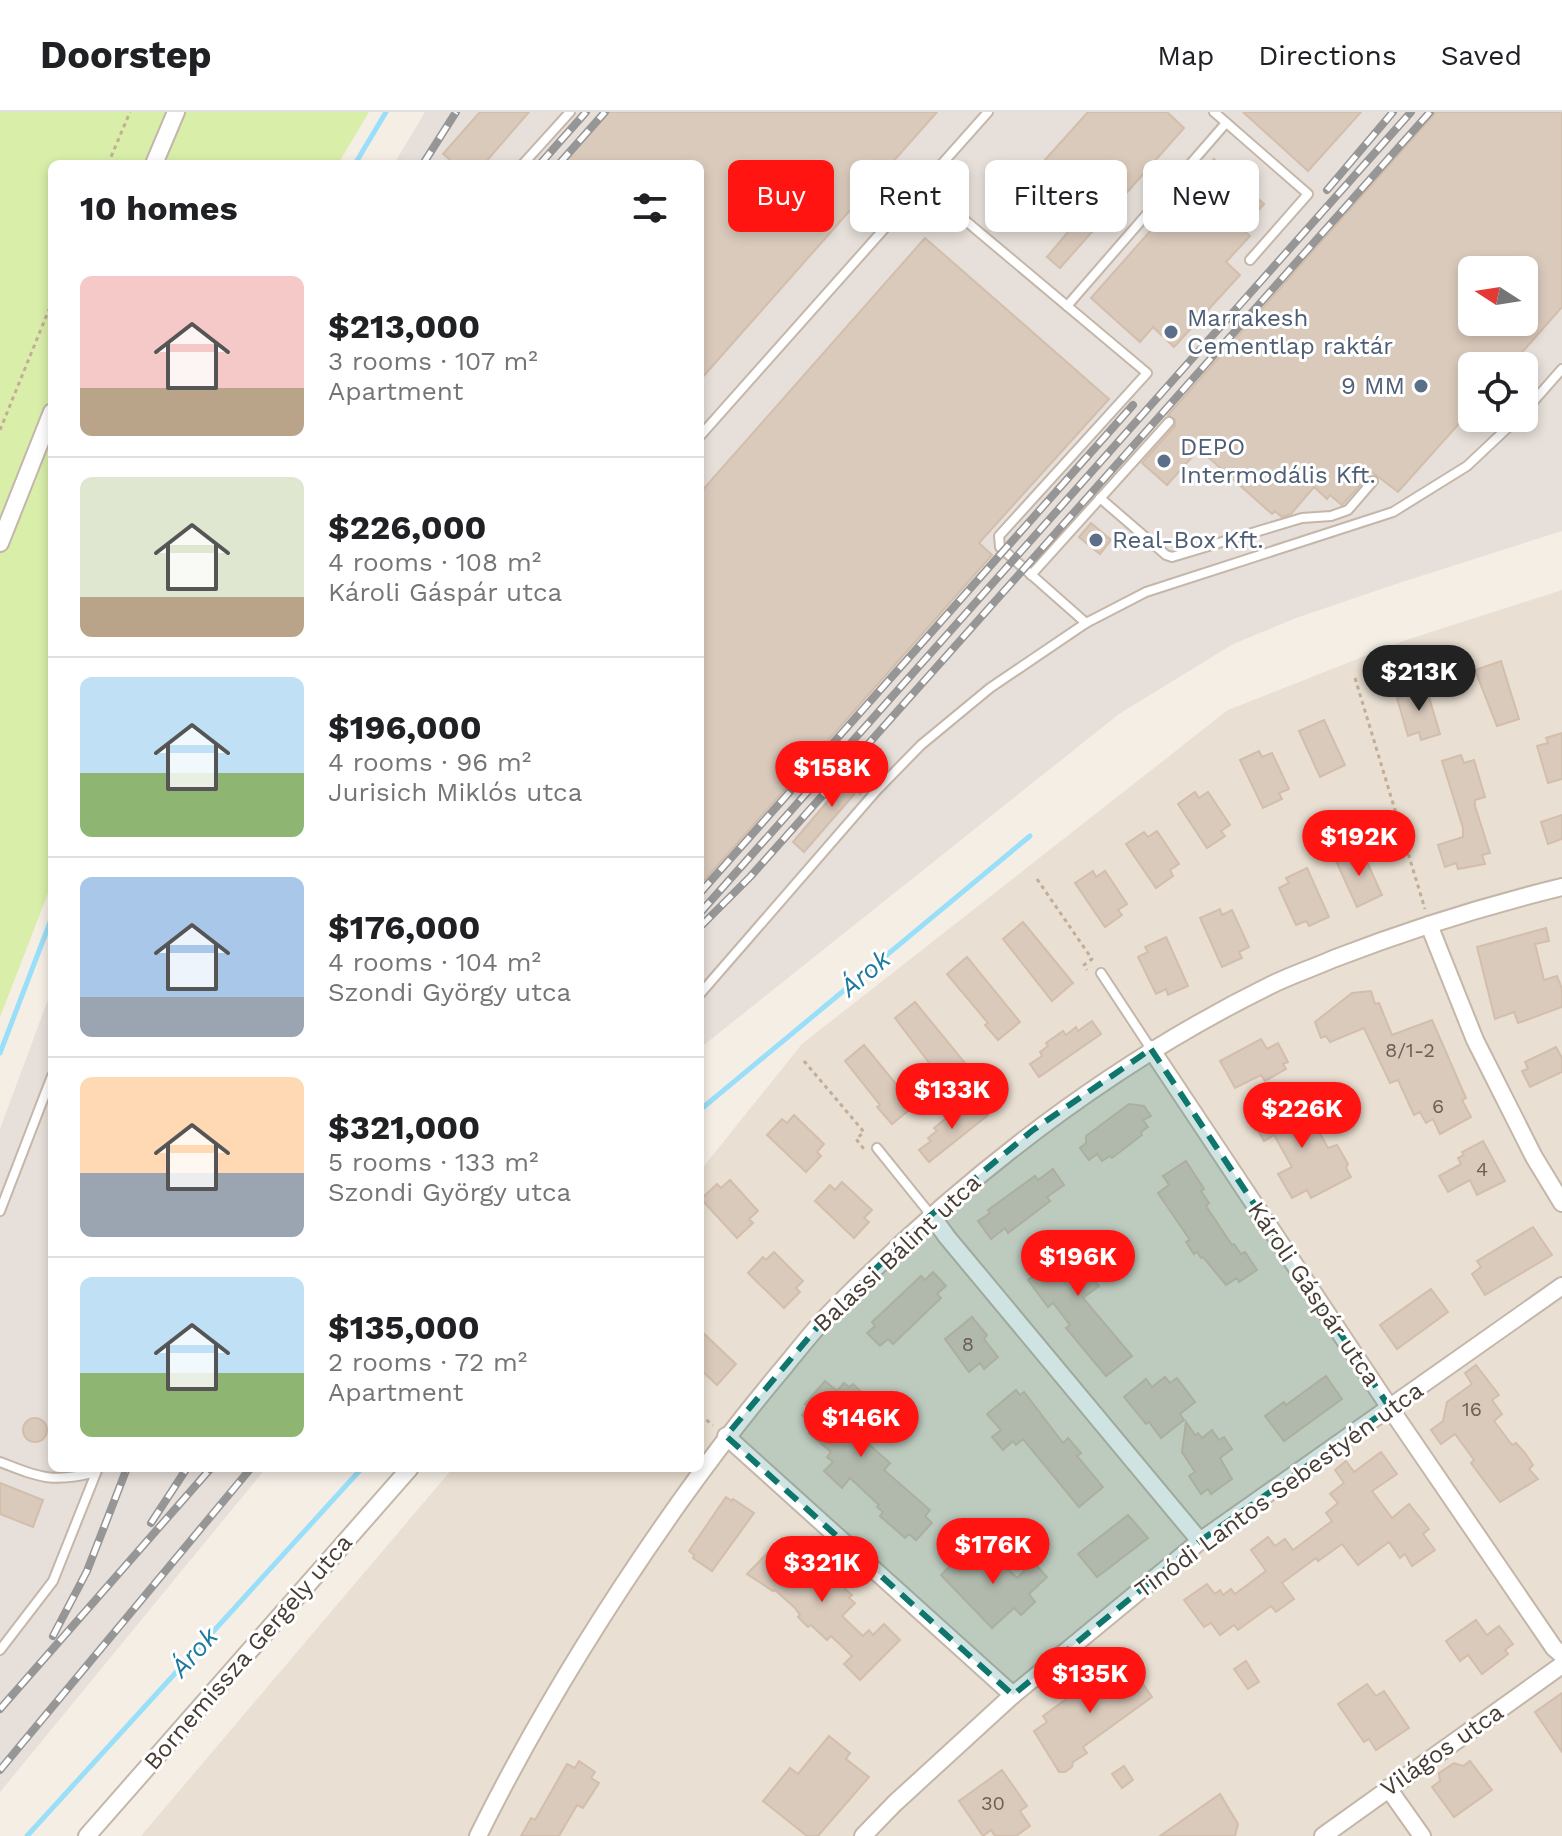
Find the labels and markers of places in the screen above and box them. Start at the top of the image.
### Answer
place label: Marrakesh Cementlap raktár [1187,304,1393,360]
marker: Marrakesh Cementlap raktár [1162,323,1180,341]
place label: 9 MM [1341,372,1405,400]
marker: 9 MM [1412,377,1430,395]
place label: DEPO Intermodális Kft. [1180,433,1376,489]
marker: DEPO Intermodális Kft. [1155,452,1173,470]
place label: Real-Box Kft. [1112,526,1264,554]
marker: Real-Box Kft. [1087,531,1105,549]
pin: $213K [1363,645,1475,713]
pin: $158K [776,741,888,809]
pin: $192K [1303,810,1415,878]
pin: $133K [896,1063,1008,1131]
pin: $226K [1246,1082,1358,1150]
pin: $196K [1022,1230,1134,1298]
pin: $146K [805,1391,917,1459]
pin: $176K [937,1518,1049,1586]
pin: $321K [766,1536,878,1604]
pin: $135K [1034,1647,1146,1715]

